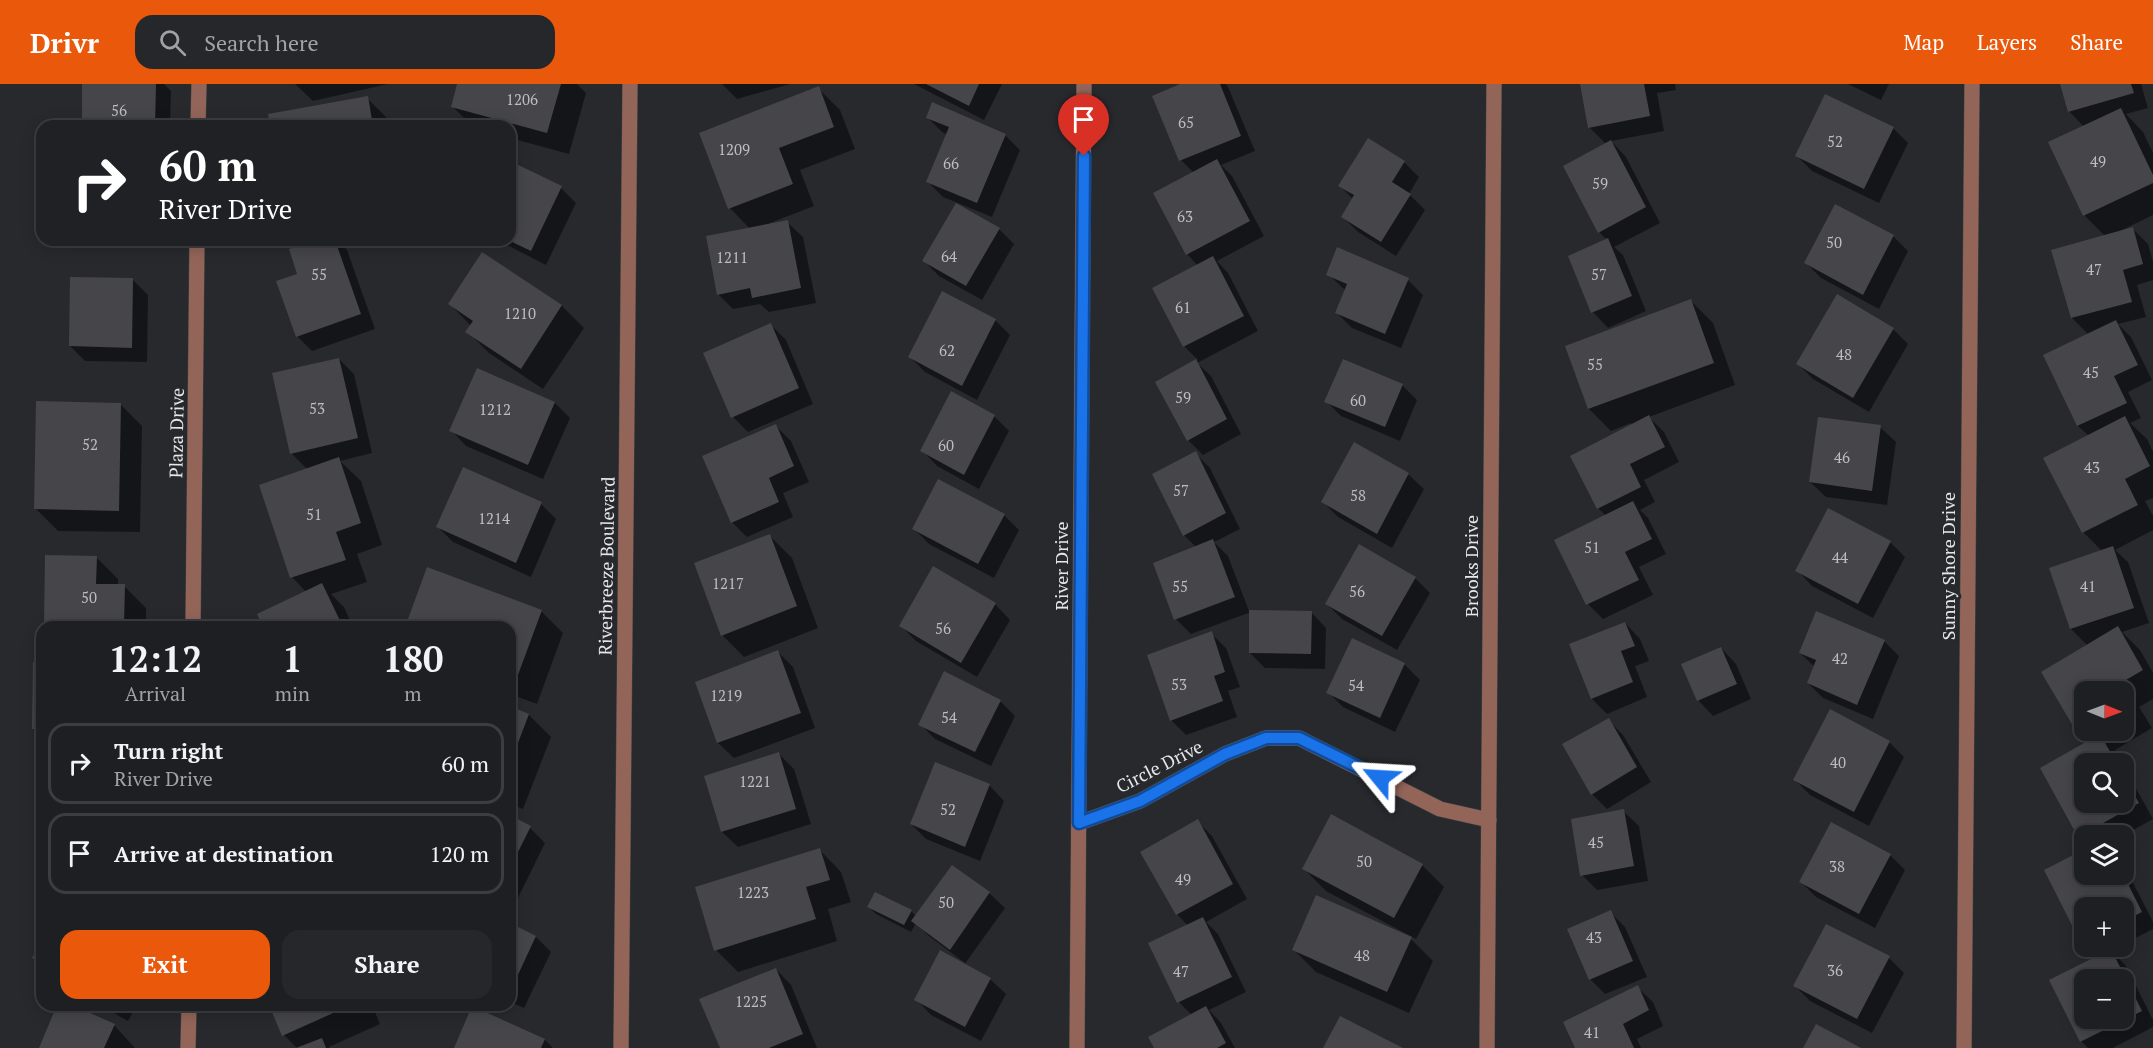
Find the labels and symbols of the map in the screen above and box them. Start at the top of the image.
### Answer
house number: 1206 [506,89,538,109]
pin [1058,94,1109,156]
house number: 56 [111,100,127,120]
house number: 65 [1178,112,1194,132]
house number: 52 [1827,131,1843,151]
house number: 1209 [718,139,750,159]
house number: 49 [2090,151,2106,171]
house number: 66 [943,153,959,173]
house number: 59 [1592,173,1608,193]
house number: 63 [1177,206,1193,226]
house number: 50 [1826,232,1842,252]
house number: 64 [941,246,957,266]
house number: 1211 [716,247,748,267]
house number: 47 [2086,259,2102,279]
house number: 55 [311,264,327,284]
house number: 57 [1591,264,1607,284]
house number: 61 [1175,297,1191,317]
house number: 1210 [504,303,536,323]
house number: 62 [939,340,955,360]
house number: 48 [1836,344,1852,364]
house number: 55 [1587,354,1603,374]
house number: 45 [2083,362,2099,382]
house number: 59 [1175,387,1191,407]
street label: Plaza Drive [163,388,189,478]
house number: 60 [1350,390,1366,410]
house number: 53 [309,398,325,418]
house number: 1212 [479,399,511,419]
house number: 52 [82,434,98,454]
house number: 60 [938,435,954,455]
house number: 46 [1834,447,1850,467]
house number: 43 [2084,457,2100,477]
street label: Riverbreeze Boulevard [592,476,620,656]
house number: 57 [1173,480,1189,500]
house number: 58 [1350,485,1366,505]
street label: Sunny Shore Drive [1936,492,1960,640]
house number: 51 [306,504,322,524]
house number: 1214 [478,508,510,528]
street label: Brooks Drive [1459,515,1483,617]
street label: River Drive [1049,522,1073,610]
house number: 51 [1584,537,1600,557]
house number: 44 [1832,547,1848,567]
house number: 1217 [712,573,744,593]
house number: 55 [1172,576,1188,596]
house number: 41 [2080,576,2096,596]
house number: 56 [1349,581,1365,601]
house number: 50 [81,587,97,607]
house number: 56 [935,618,951,638]
house number: 42 [1832,648,1848,668]
house number: 53 [1171,674,1187,694]
house number: 54 [1348,675,1364,695]
north arrow [2074,681,2134,741]
house number: 1219 [710,685,742,705]
house number: 54 [941,707,957,727]
street label: Circle Drive [1112,734,1206,798]
position arrow [1348,746,1412,810]
house number: 40 [1830,752,1846,772]
house number: 1221 [739,771,771,791]
house number: 52 [940,799,956,819]
house number: 45 [1588,832,1604,852]
house number: 50 [1356,851,1372,871]
house number: 38 [1829,856,1845,876]
house number: 49 [1175,869,1191,889]
house number: 1223 [737,882,769,902]
house number: 50 [938,892,954,912]
house number: 43 [1586,927,1602,947]
house number: 48 [1354,945,1370,965]
house number: 36 [1827,960,1843,980]
house number: 47 [1173,961,1189,981]
house number: 1225 [735,991,767,1011]
house number: 41 [1584,1022,1600,1042]

